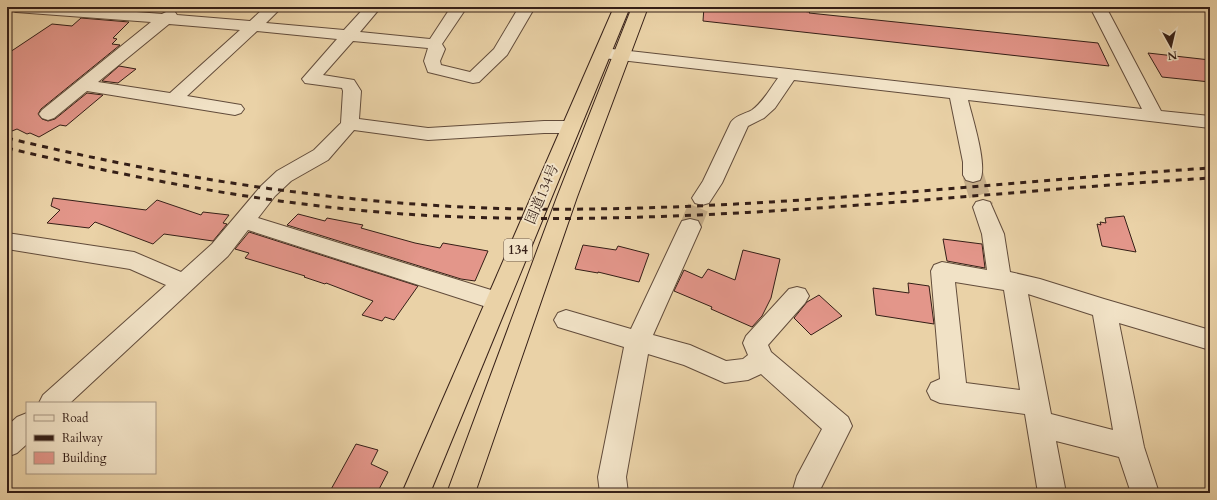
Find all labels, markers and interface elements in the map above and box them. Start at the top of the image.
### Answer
north arrow [1151,26,1191,66]
text: N [1166,47,1178,64]
street label: 国道134号 [521,161,563,227]
road number: 134 [504,239,532,261]
legend [26,402,156,474]
text: Road [62,410,89,426]
text: Railway [62,430,104,446]
text: Building [62,450,107,466]

